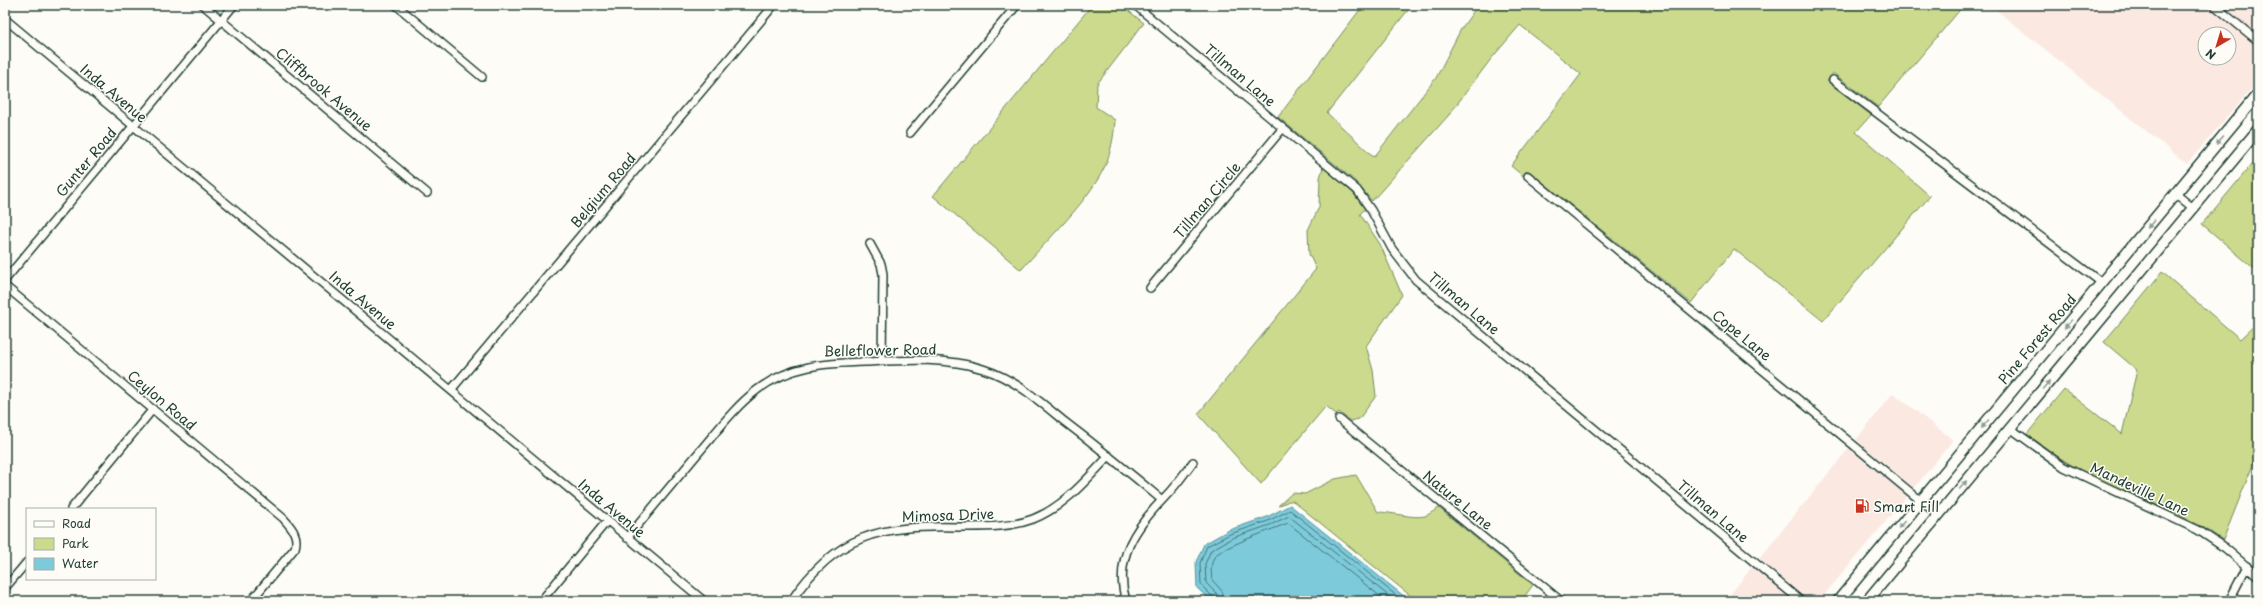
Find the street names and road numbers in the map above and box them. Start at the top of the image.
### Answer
street label: Tillman Lane [1200,39,1280,111]
street label: Cliffbrook Avenue [271,42,377,136]
street label: Inda Avenue [76,59,152,128]
street label: Gunter Road [51,123,121,201]
street label: Belgium Road [565,148,641,232]
street label: Tillman Circle [1169,157,1246,243]
street label: Inda Avenue [325,266,401,335]
street label: Tillman Lane [1424,267,1504,339]
street label: Pine Forest Road [1993,289,2081,389]
street label: Cope Lane [1708,304,1776,366]
street label: Belleflower Road [823,339,937,361]
street label: Ceylon Road [123,365,201,435]
street label: Mandeville Lane [2087,457,2193,521]
street label: Nature Lane [1419,465,1498,535]
street label: Inda Avenue [574,474,650,543]
street label: Tillman Lane [1673,475,1753,547]
street label: Mimosa Drive [902,503,994,527]

